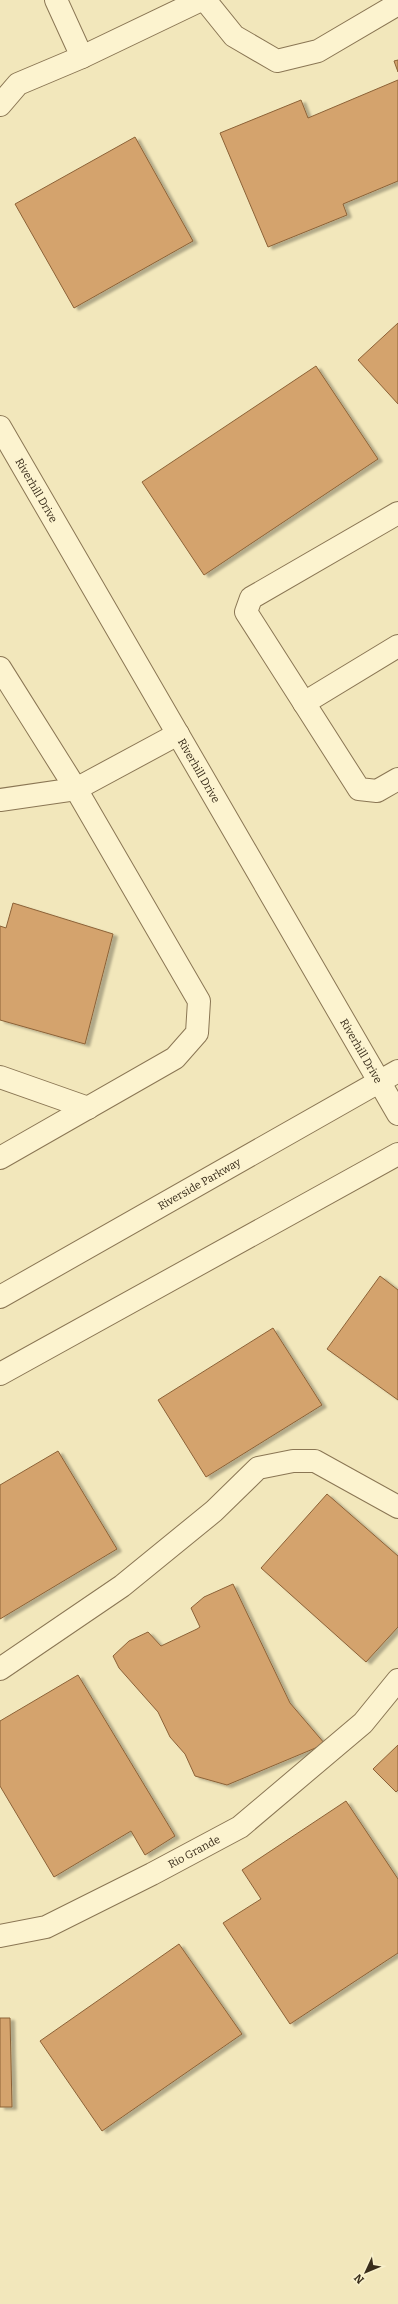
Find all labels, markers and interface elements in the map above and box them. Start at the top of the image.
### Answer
street label: Riverhill Drive [13,456,60,525]
street label: Riverhill Drive [175,736,223,805]
street label: Riverhill Drive [338,1016,385,1085]
street label: Riverside Parkway [155,1155,243,1213]
street label: Rio Grande [166,1832,222,1871]
north arrow [346,2252,386,2292]
text: N [351,2271,367,2286]

